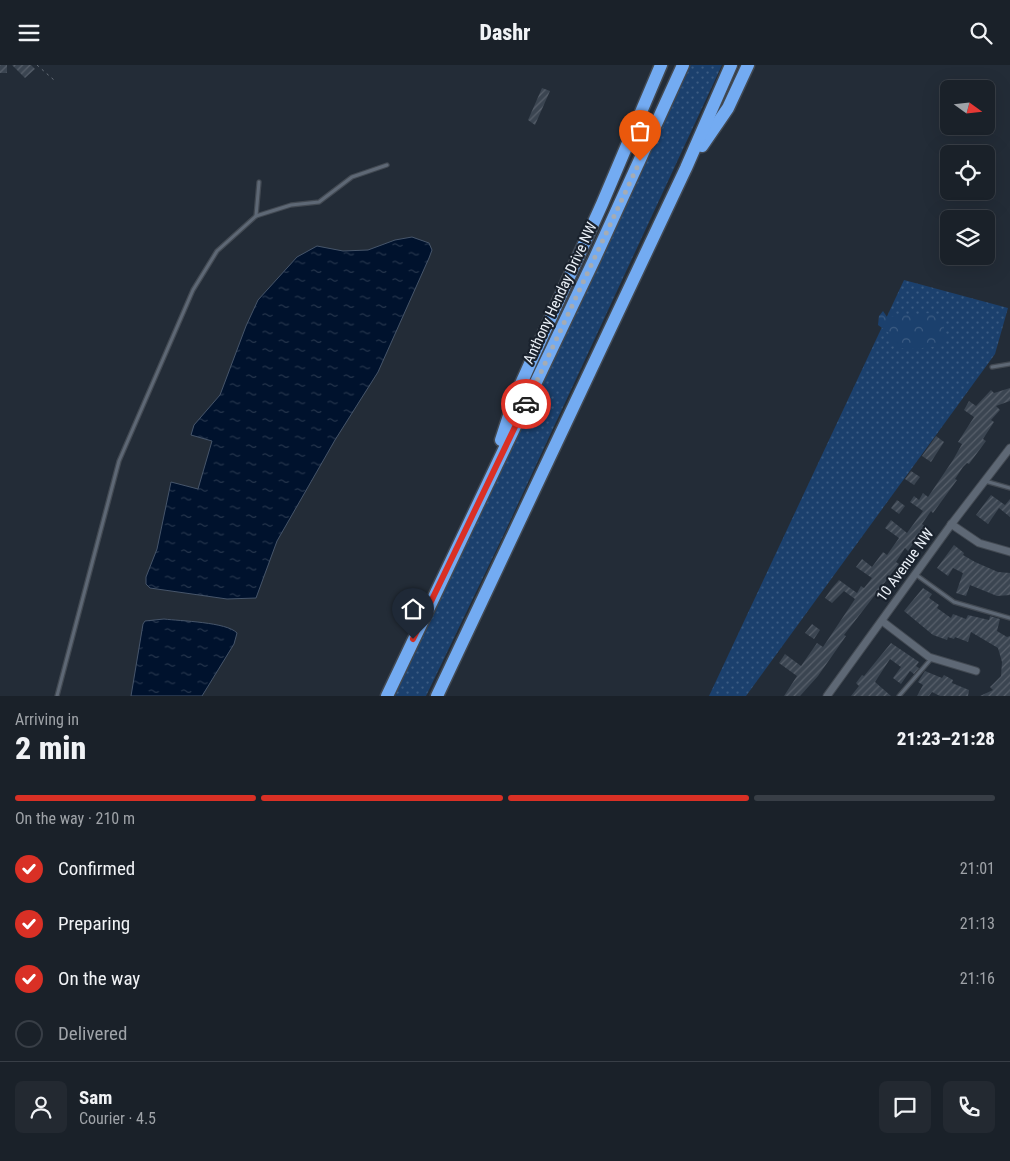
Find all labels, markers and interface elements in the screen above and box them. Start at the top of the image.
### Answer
icon: menu [15,19,43,47]
icon: search [967,19,995,47]
text: Dashr [480,20,531,45]
north arrow [940,80,995,135]
map controls [940,80,995,265]
pin [619,110,661,161]
icon: bag [626,117,654,145]
button: locate [940,145,995,200]
button: layers [940,210,995,265]
street label: Anthony Henday Drive NW [519,219,601,367]
courier [501,379,551,429]
icon: car [512,390,540,418]
street label: 10 Avenue NW [873,525,938,605]
pin [392,588,434,639]
icon: home [399,595,427,623]
text: Arriving in [15,710,79,729]
text: 21:23–21:28 [897,727,995,750]
text: 2 min [15,729,86,767]
text: On the way · 210 m [15,809,135,828]
icon: check [15,855,43,883]
text: Confirmed [58,857,135,880]
text: 21:01 [960,859,995,878]
icon: check [15,910,43,938]
text: Preparing [58,912,130,935]
text: 21:13 [960,914,995,933]
icon: check [15,965,43,993]
text: On the way [58,967,140,990]
text: 21:16 [960,969,995,988]
text: Delivered [58,1022,127,1045]
button: person [15,1081,67,1133]
button: chat [879,1081,931,1133]
button: phone [943,1081,995,1133]
text: Sam [79,1086,112,1109]
text: Courier · 4.5 [79,1109,156,1128]

